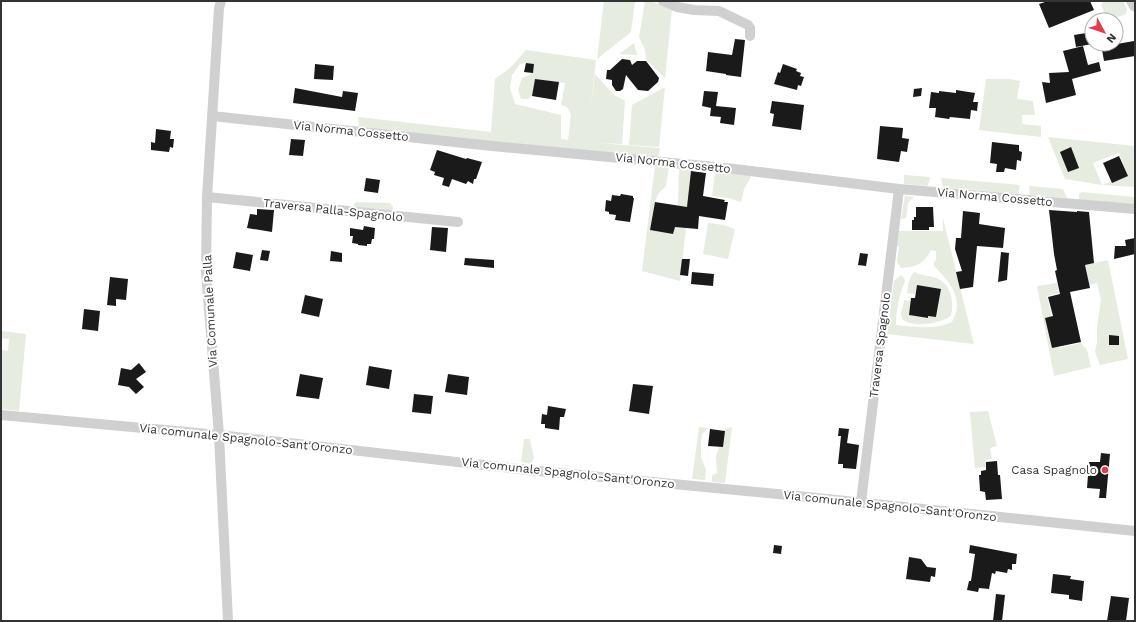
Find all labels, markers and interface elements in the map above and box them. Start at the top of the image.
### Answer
north arrow [1084,12,1124,52]
text: N [1104,31,1119,45]
street label: Via Norma Cossetto [293,118,409,144]
street label: Via Norma Cossetto [615,150,731,176]
street label: Via Norma Cossetto [937,185,1053,209]
street label: Traversa Palla-Spagnolo [263,196,403,224]
street label: Via Comunale Palla [200,254,220,368]
street label: Traversa Spagnolo [867,291,893,399]
street label: Via comunale Spagnolo-Sant'Oronzo [139,421,353,457]
street label: Via comunale Spagnolo-Sant'Oronzo [461,455,675,491]
place label: Casa Spagnolo [1011,463,1097,477]
marker: Casa Spagnolo [1100,465,1110,475]
street label: Via comunale Spagnolo-Sant'Oronzo [783,488,997,524]

